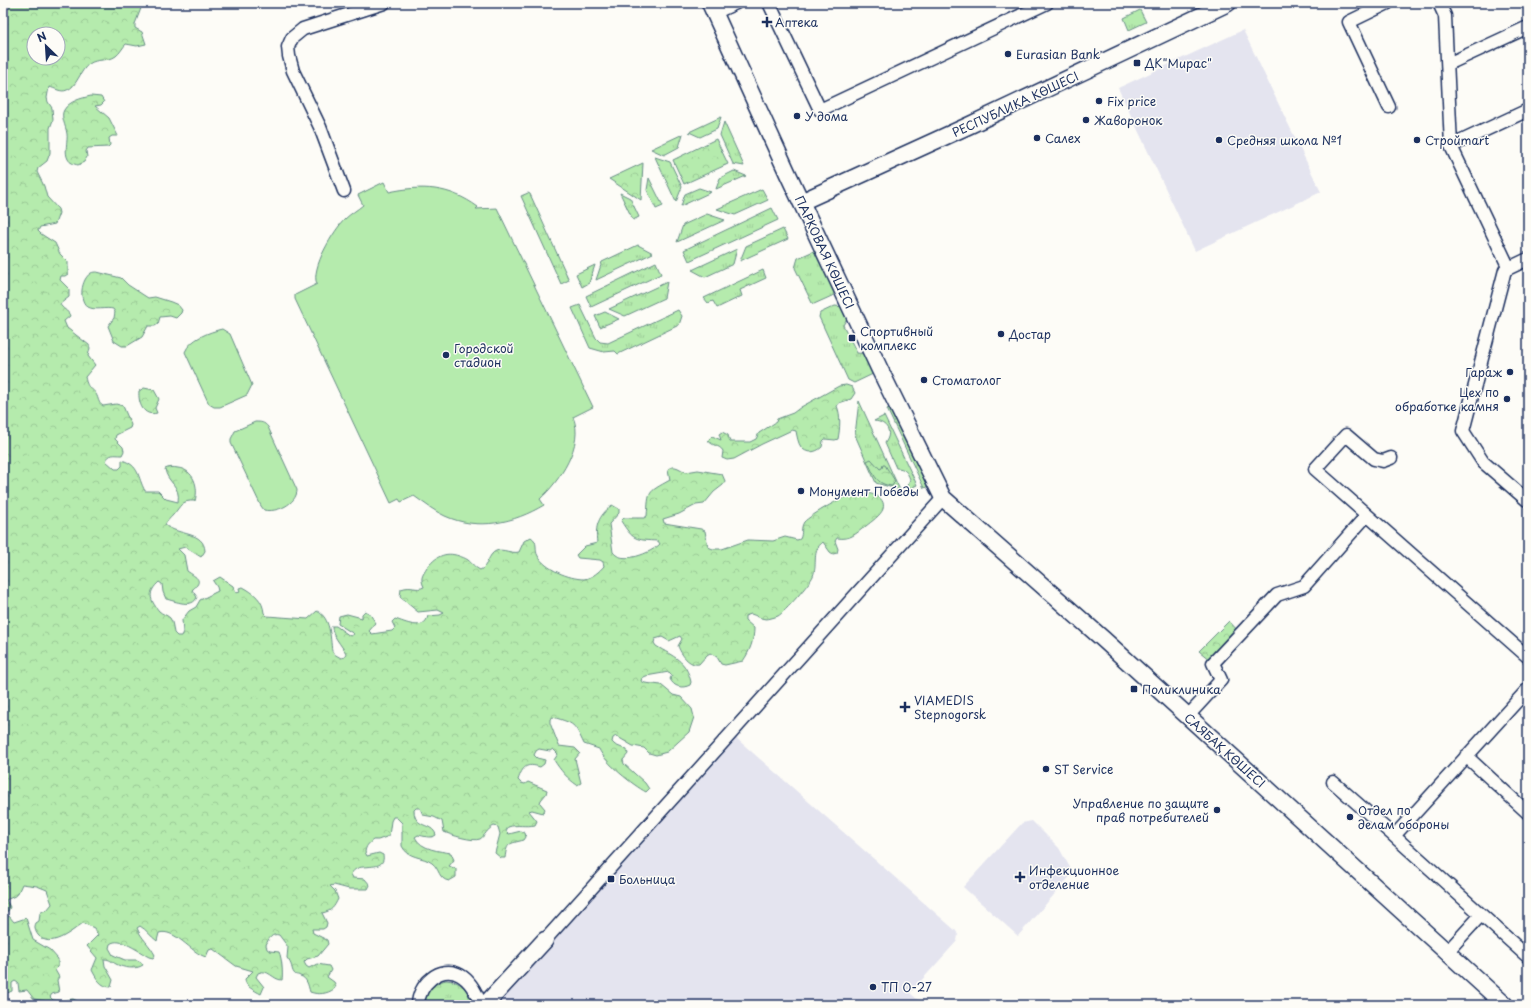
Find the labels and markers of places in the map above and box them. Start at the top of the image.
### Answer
place label: Аптека [775,13,819,31]
marker: Аптека [762,17,772,27]
place label: Eurasian Bank [1016,45,1100,63]
marker: Eurasian Bank [1003,49,1013,59]
place label: ДК"Мирас" [1144,54,1212,72]
marker: ДК"Мирас" [1132,58,1142,68]
place label: Fix price [1107,92,1156,110]
marker: Fix price [1094,96,1104,106]
place label: У дома [805,107,849,125]
marker: У дома [792,111,802,121]
place label: Жаворонок [1094,111,1163,129]
marker: Жаворонок [1081,115,1091,125]
place label: Салех [1045,129,1080,147]
place label: Средняя школа №1 [1227,131,1342,149]
place label: Стройmart [1425,131,1489,149]
marker: Салех [1032,133,1042,143]
marker: Средняя школа №1 [1214,135,1224,145]
marker: Стройmart [1412,135,1422,145]
place label: Спортивный комплекс [860,322,933,354]
place label: Достар [1008,325,1051,343]
marker: Достар [996,329,1006,339]
marker: Спортивный комплекс [847,333,857,343]
place label: Городской стадион [454,339,514,371]
marker: Городской стадион [441,350,451,360]
place label: Гараж [1465,363,1502,381]
marker: Гараж [1505,367,1515,377]
place label: Стоматолог [932,371,1002,389]
marker: Стоматолог [919,375,929,385]
place label: Цех по обработке камня [1395,383,1499,415]
marker: Цех по обработке камня [1502,394,1512,404]
place label: Монумент Победы [809,482,919,500]
marker: Монумент Победы [796,486,806,496]
place label: Поликлиника [1142,680,1221,698]
marker: Поликлиника [1129,684,1139,694]
place label: VIAMEDIS Stepnogorsk [914,691,986,723]
marker: VIAMEDIS Stepnogorsk [899,701,911,713]
place label: ST Service [1054,760,1113,778]
marker: ST Service [1041,764,1051,774]
place label: Управление по защите прав потребителей [1073,794,1209,826]
place label: Отдел по делам обороны [1358,801,1449,833]
marker: Управление по защите прав потребителей [1212,805,1222,815]
marker: Отдел по делам обороны [1345,812,1355,822]
place label: Инфекционное отделение [1029,861,1119,893]
place label: Больница [619,870,676,888]
marker: Инфекционное отделение [1014,871,1026,883]
marker: Больница [606,874,616,884]
place label: ТП 0-27 [881,978,932,996]
marker: ТП 0-27 [868,982,878,992]

